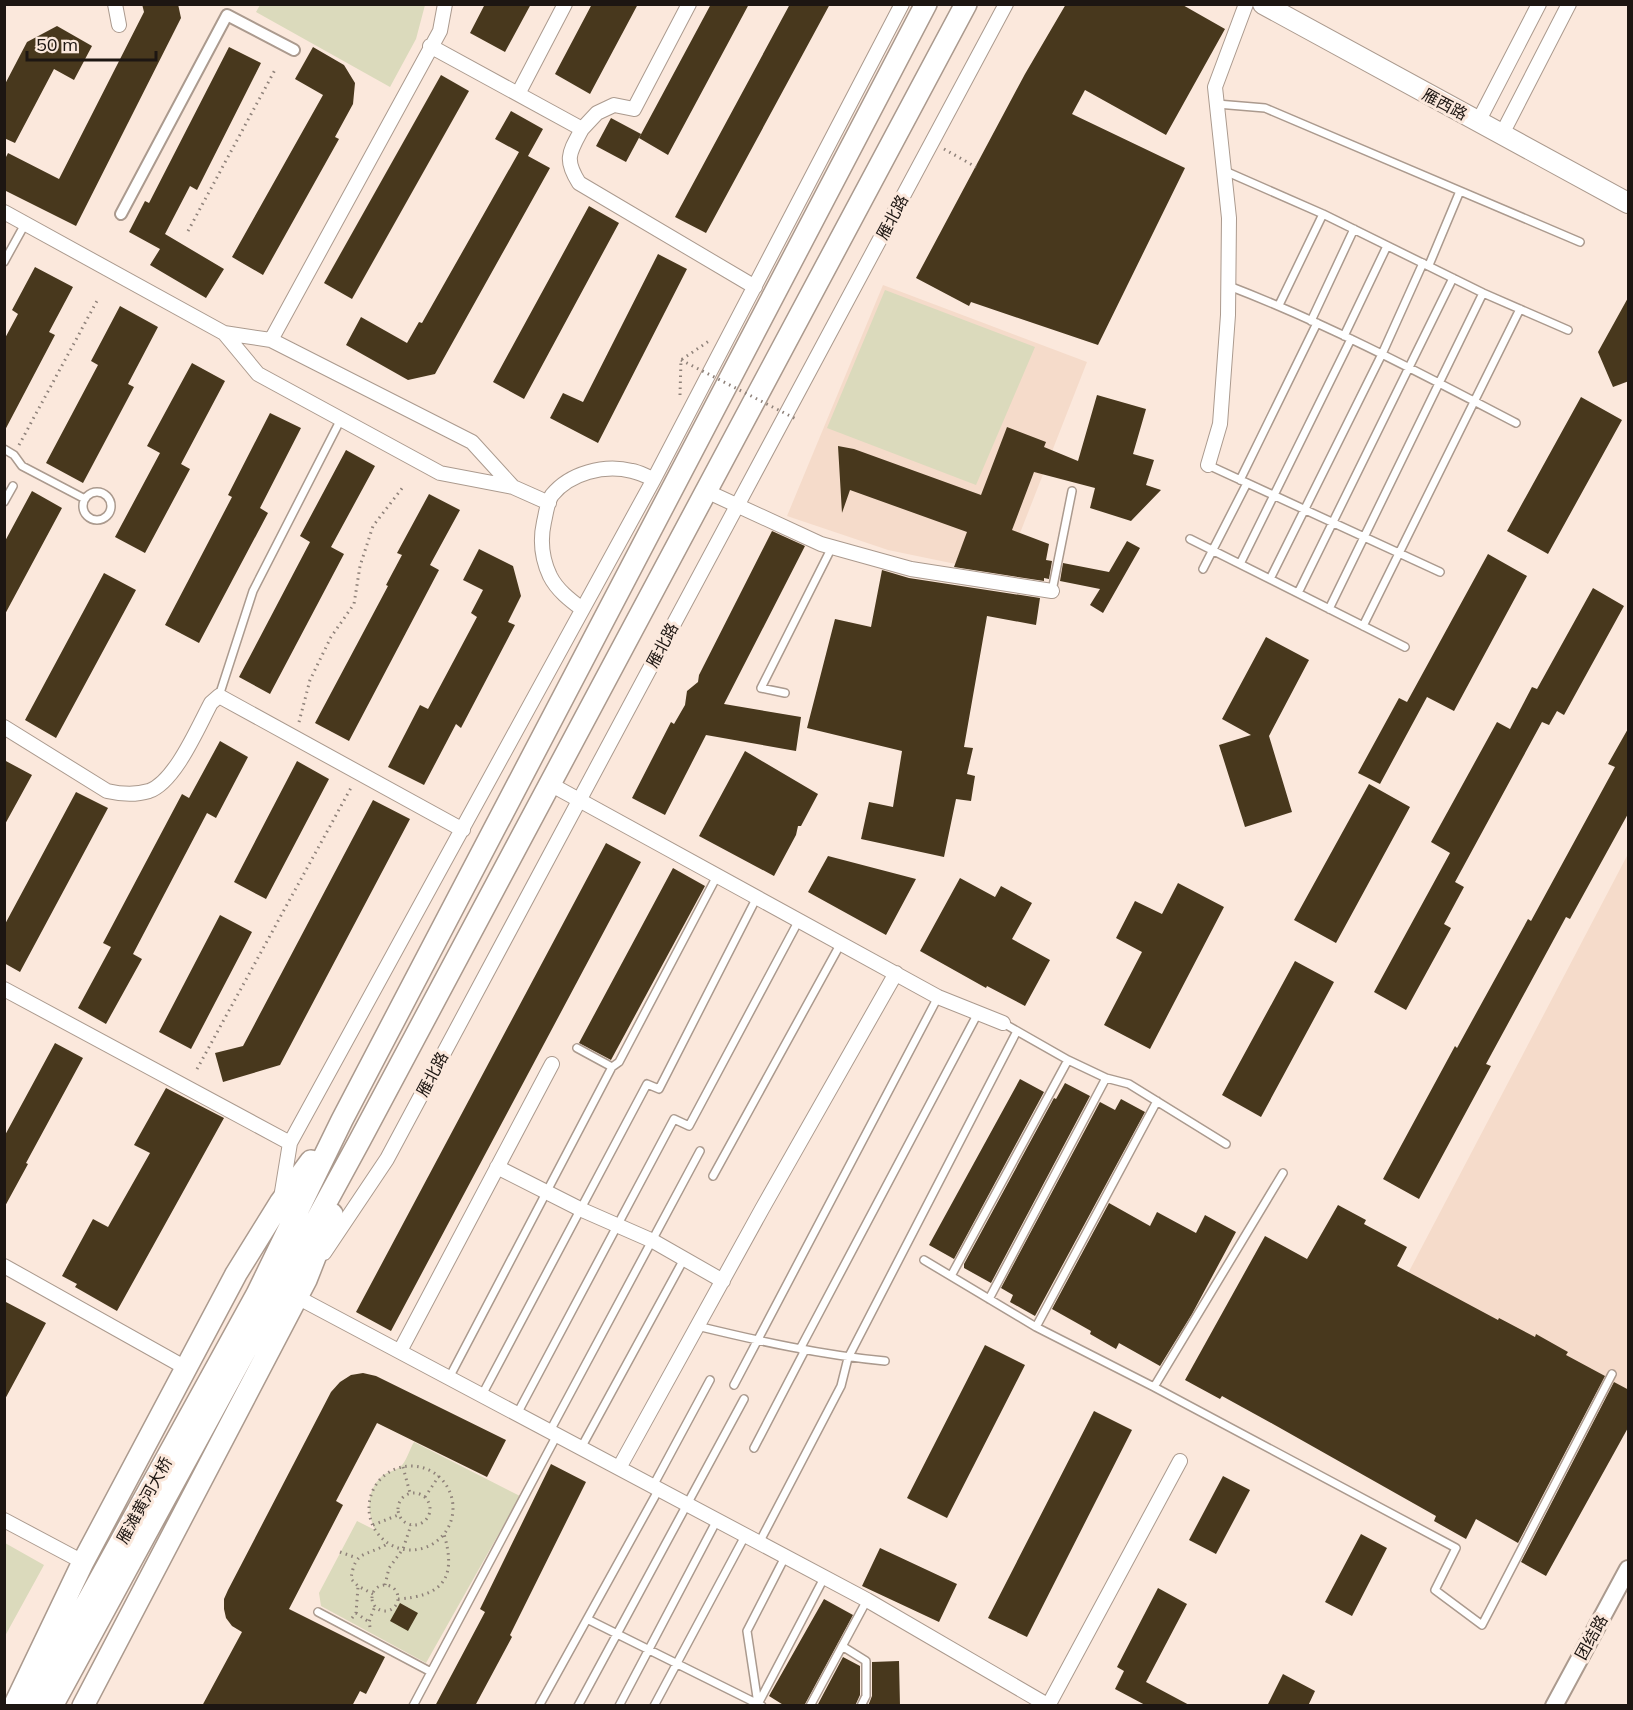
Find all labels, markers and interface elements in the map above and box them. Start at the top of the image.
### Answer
scale bar [27,24,156,62]
text: 50 m [36,33,78,56]
street label: 雁西路 [1419,84,1471,124]
street label: 雁北路 [872,191,912,243]
street label: 雁北路 [642,619,682,671]
street label: 雁北路 [412,1048,452,1100]
street label: 雁滩黄河大桥 [112,1453,176,1547]
street label: 团结路 [1571,1611,1611,1663]

